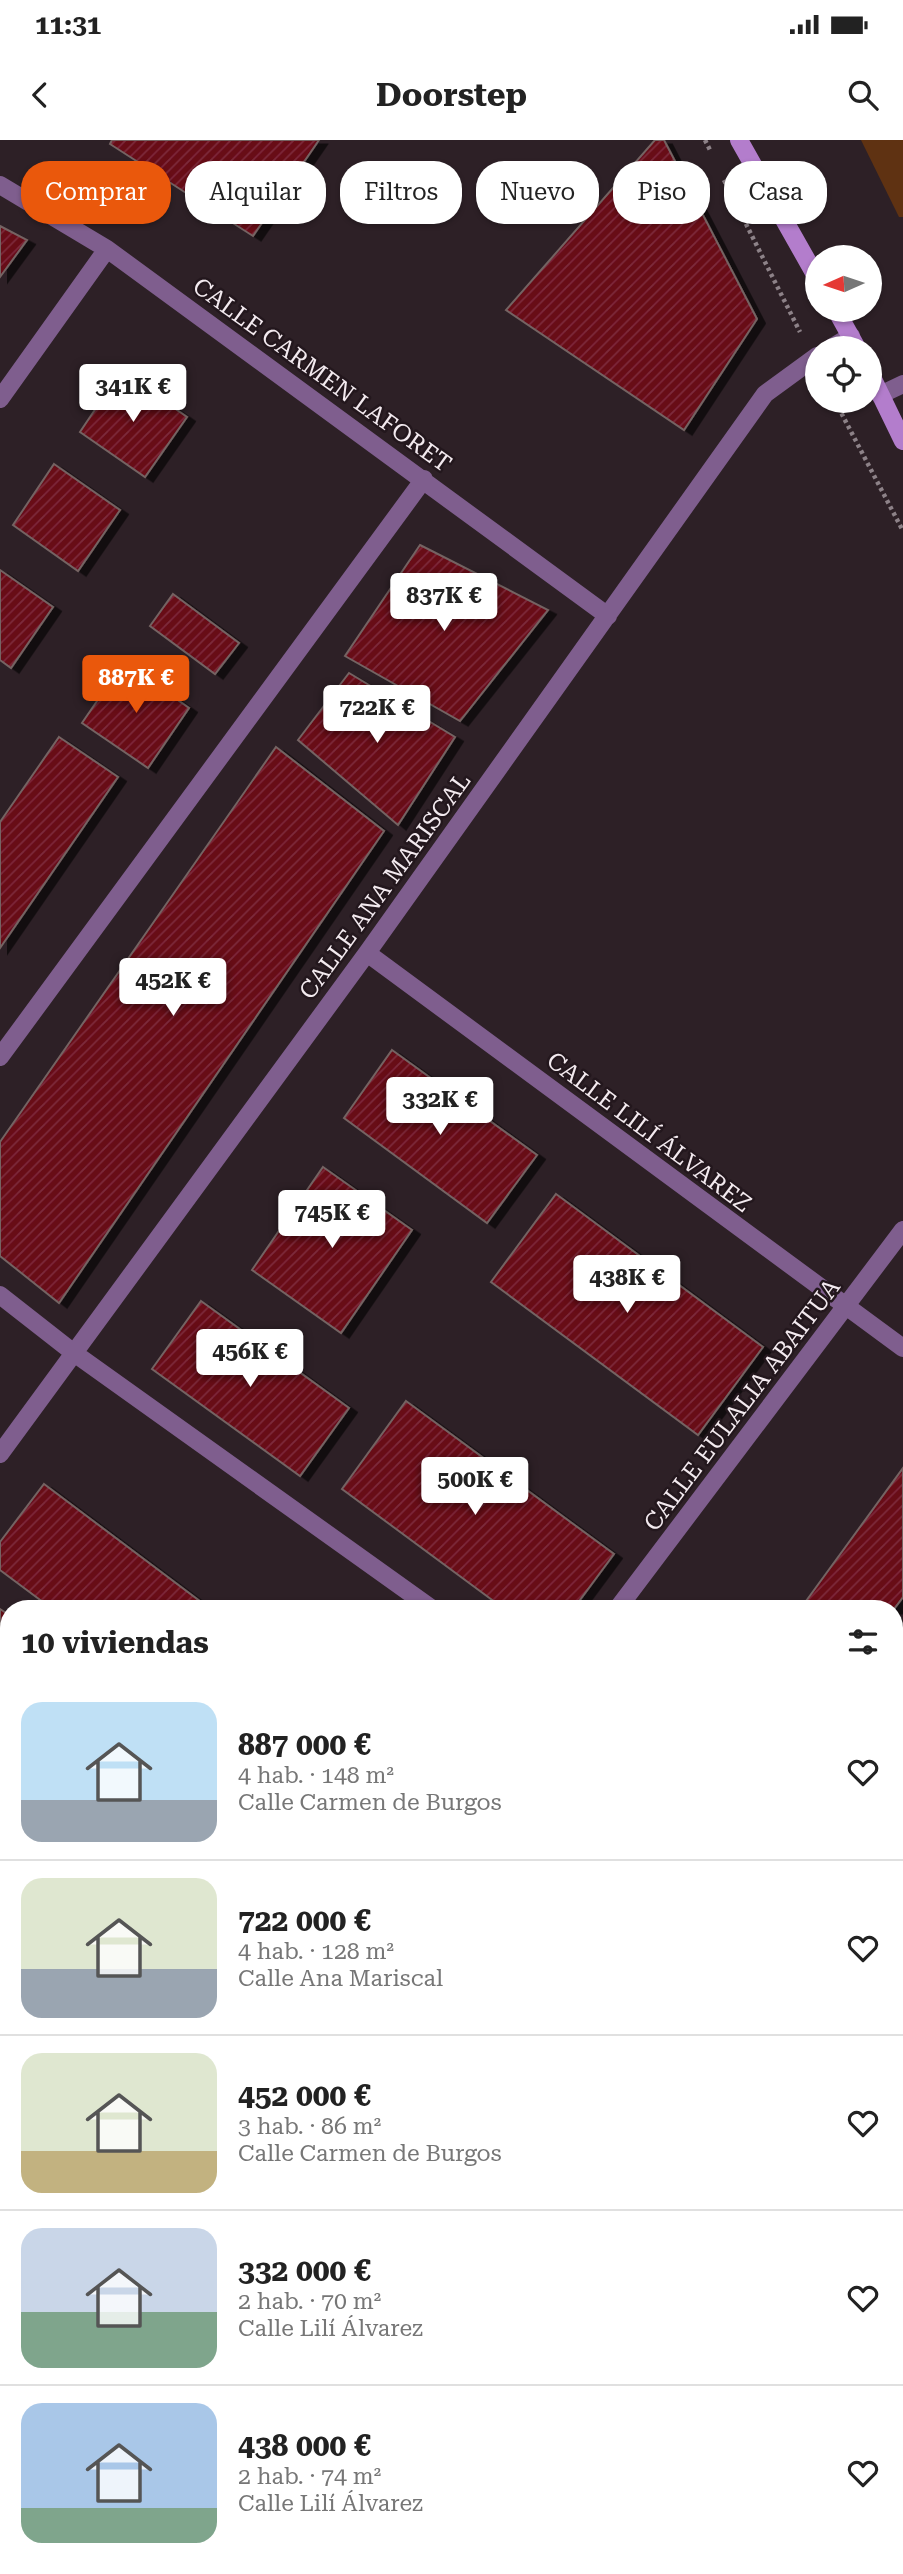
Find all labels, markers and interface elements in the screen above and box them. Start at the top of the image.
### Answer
text: 11:31 [35,10,101,40]
icon: back [21,76,59,114]
text: Doorstep [376,76,527,114]
icon: search [844,76,882,114]
chip: Comprar [21,161,171,224]
chip: Alquilar [185,161,326,224]
chip: Filtros [340,161,462,224]
chip: Nuevo [476,161,599,224]
chip: Piso [613,161,710,224]
chip: Casa [724,161,827,224]
north arrow [805,245,882,322]
map controls [805,245,882,413]
street label: CALLE CARMEN LAFORET [187,272,457,478]
button: locate [805,336,882,413]
pin: 341K € [76,364,190,424]
text: 341K € [95,373,171,400]
pin: 837K € [387,574,501,633]
text: 837K € [406,582,482,609]
pin: 887K € [79,656,193,715]
text: 887K € [98,664,174,691]
pin: 722K € [320,686,434,745]
text: 722K € [339,694,415,721]
street label: CALLE ANA MARISCAL [294,767,476,1005]
pin: 452K € [116,958,230,1018]
text: 452K € [135,967,211,994]
street label: CALLE LILÍ ÁLVAREZ [541,1045,757,1218]
pin: 332K € [383,1077,497,1137]
text: 332K € [402,1086,478,1113]
pin: 745K € [275,1190,389,1250]
text: 745K € [294,1199,370,1226]
pin: 438K € [570,1256,684,1315]
text: 438K € [589,1264,665,1291]
street label: CALLE EULALIA ABAITUA [638,1273,846,1536]
pin: 456K € [193,1330,307,1389]
text: 456K € [212,1338,288,1365]
pin: 500K € [418,1458,532,1517]
text: 500K € [437,1466,513,1493]
icon: filters [844,1623,882,1661]
text: 10 viviendas [21,1625,209,1660]
text: 887 000 € [238,1727,371,1762]
icon: home [77,1730,161,1814]
icon: heart [844,1753,882,1791]
text: 4 hab. · 148 m² [238,1762,394,1789]
text: Calle Carmen de Burgos [238,1789,502,1816]
text: 722 000 € [238,1903,371,1938]
icon: home [77,1906,161,1990]
icon: heart [844,1929,882,1967]
text: 4 hab. · 128 m² [238,1938,394,1965]
text: Calle Ana Mariscal [238,1965,443,1992]
text: 452 000 € [238,2078,371,2113]
icon: home [77,2081,161,2165]
icon: heart [844,2104,882,2142]
text: 3 hab. · 86 m² [238,2113,381,2140]
text: Calle Carmen de Burgos [238,2140,502,2167]
text: 332 000 € [238,2253,371,2288]
icon: home [77,2256,161,2340]
icon: heart [844,2279,882,2317]
text: 2 hab. · 70 m² [238,2288,381,2315]
text: Calle Lilí Álvarez [238,2315,423,2342]
text: 438 000 € [238,2428,371,2463]
icon: home [77,2431,161,2515]
icon: heart [844,2454,882,2492]
text: 2 hab. · 74 m² [238,2463,381,2490]
text: Calle Lilí Álvarez [238,2490,423,2517]

